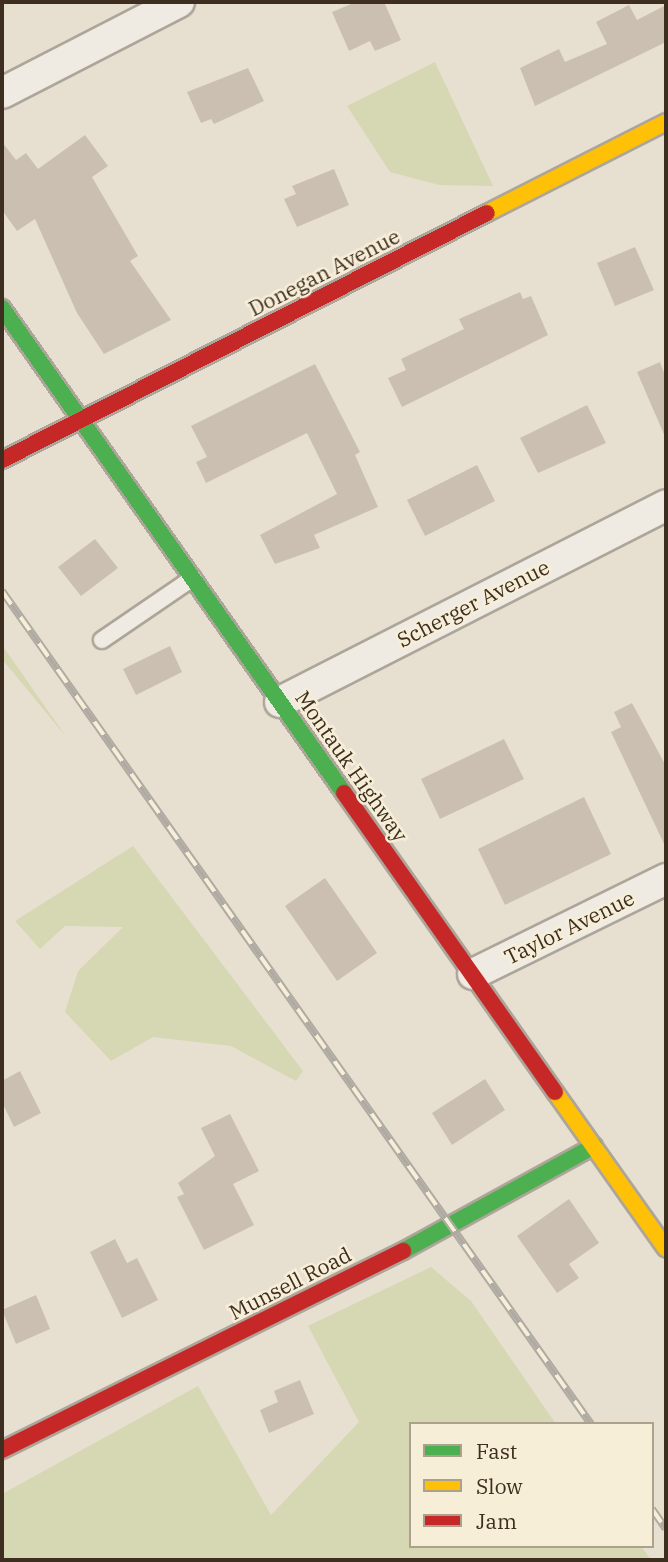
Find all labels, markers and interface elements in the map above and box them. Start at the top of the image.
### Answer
street label: Donegan Avenue [244,223,404,321]
street label: Scherger Avenue [393,554,553,652]
street label: Montauk Highway [290,686,414,846]
street label: Taylor Avenue [500,885,638,969]
street label: Munsell Road [225,1241,355,1325]
legend [409,1422,654,1548]
text: Fast [476,1437,517,1465]
text: Slow [476,1472,523,1500]
text: Jam [476,1507,517,1535]

